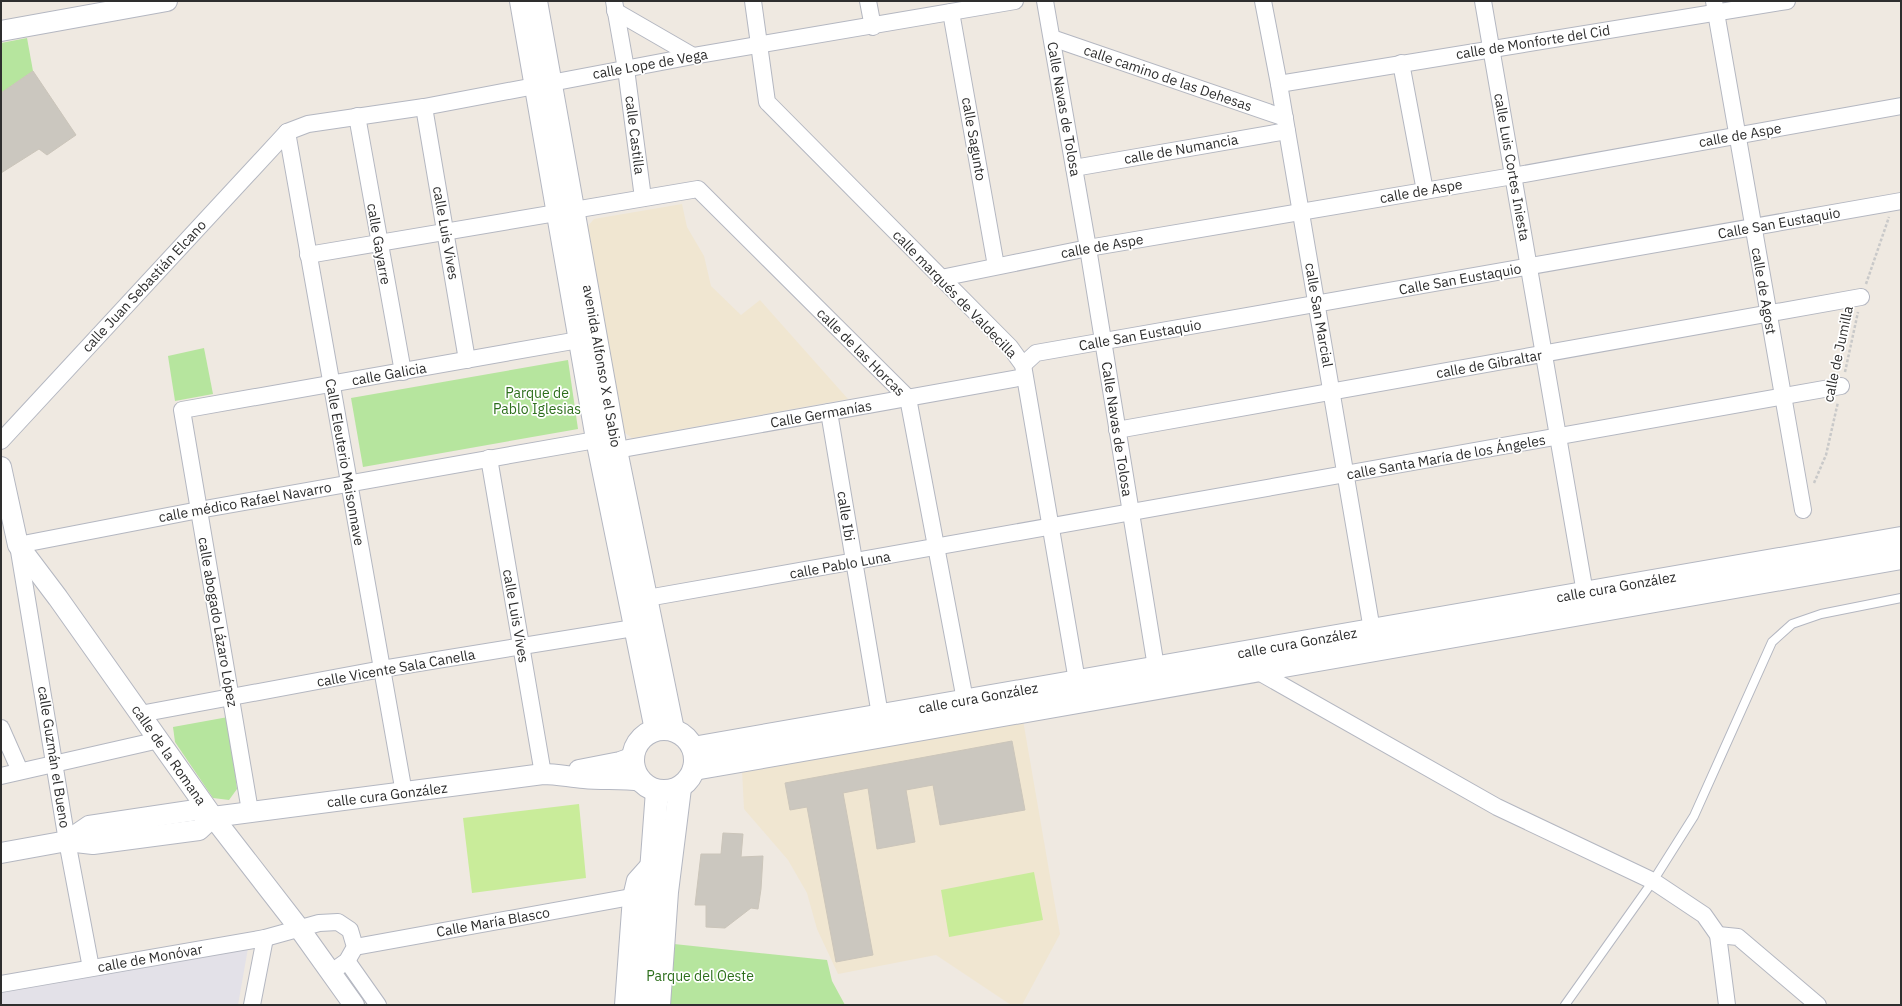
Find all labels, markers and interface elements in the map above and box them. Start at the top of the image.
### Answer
street label: calle de Monforte del Cid [1455,21,1611,63]
street label: Calle Navas de Tolosa [1043,40,1085,178]
street label: calle camino de las Dehesas [1082,41,1255,115]
street label: calle Lope de Vega [591,45,709,83]
street label: calle Luis Cortes Iniesta [1490,92,1534,243]
street label: calle Castilla [621,95,649,176]
street label: calle Sagunto [958,96,990,182]
street label: calle de Aspe [1697,119,1783,151]
street label: calle de Numancia [1122,130,1240,168]
street label: calle de Aspe [1378,175,1464,207]
street label: calle Luis Vives [429,185,463,281]
street label: calle Gayarre [363,202,395,286]
street label: Calle San Eustaquio [1716,203,1842,243]
street label: calle Juan Sebastián Elcano [78,216,210,356]
street label: calle marqués de Valdecilla [889,226,1021,362]
street label: calle de Aspe [1059,230,1145,262]
street label: calle de Agost [1748,246,1781,336]
street label: Calle San Eustaquio [1397,259,1523,299]
street label: calle San Marcial [1301,261,1337,369]
street label: avenida Alfonso X el Sabio [579,283,625,449]
street label: calle de las Horcas [813,304,909,400]
street label: calle de Jumilla [1819,304,1857,404]
street label: Calle San Eustaquio [1077,315,1203,355]
street label: calle de Gibraltar [1435,346,1543,382]
street label: calle Galicia [350,358,428,389]
street label: Calle Navas de Tolosa [1097,360,1137,498]
street label: Calle Eleuterio Maisonnave [321,377,369,547]
park label: Parque de Pablo Iglesias [493,384,581,418]
street label: Calle Germanías [769,396,873,432]
street label: calle Santa María de los Ángeles [1345,430,1547,483]
street label: calle médico Rafael Navarro [157,478,333,526]
street label: calle Ibi [833,490,859,542]
street label: calle abogado Lázaro López [194,536,242,709]
street label: calle Pablo Luna [788,547,892,583]
street label: calle Luis Vives [499,568,533,664]
street label: calle cura González [1555,568,1678,606]
street label: calle cura González [1236,624,1359,662]
street label: calle Vicente Sala Canella [315,645,477,691]
street label: calle cura González [917,679,1040,717]
street label: calle Guzmán el Bueno [34,685,74,829]
street label: calle de la Romana [128,701,211,809]
street label: calle cura González [326,779,449,811]
street label: Calle María Blasco [435,903,551,941]
street label: calle de Monóvar [96,940,204,976]
park label: Parque del Oeste [646,967,754,985]

